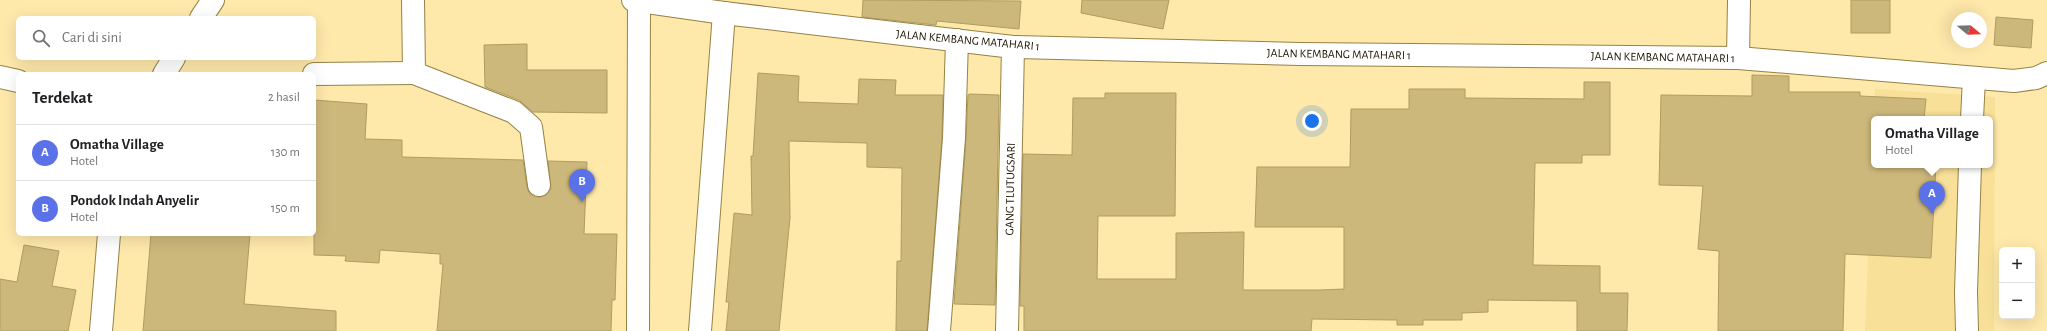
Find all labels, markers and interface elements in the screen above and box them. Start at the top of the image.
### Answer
north arrow [1951,12,1987,48]
search box [16,16,316,60]
icon: search [30,27,52,49]
street label: JALAN KEMBANG MATAHARI 1 [896,28,1040,52]
text: Cari di sini [62,30,122,45]
street label: JALAN KEMBANG MATAHARI 1 [1267,47,1411,61]
street label: JALAN KEMBANG MATAHARI 1 [1591,50,1735,64]
text: Terdekat [32,89,92,106]
text: 2 hasil [268,91,300,104]
your location [1302,111,1322,131]
popup [1871,116,1993,168]
text: Omatha Village [1885,126,1979,141]
text: Omatha Village [70,137,164,152]
street label: GANG TLUTUGSARI [1003,143,1017,235]
text: Hotel [1885,144,1913,157]
text: A [41,146,49,159]
text: 130 m [271,146,300,159]
text: Hotel [70,155,98,168]
pin: B [569,169,595,202]
pin: A [1919,181,1945,214]
text: Pondok Indah Anyelir [70,193,199,208]
text: B [41,202,49,215]
text: 150 m [271,202,300,215]
text: Hotel [70,211,98,224]
map controls [1999,247,2035,319]
button: + [1999,247,2035,283]
button: − [1999,283,2035,319]

